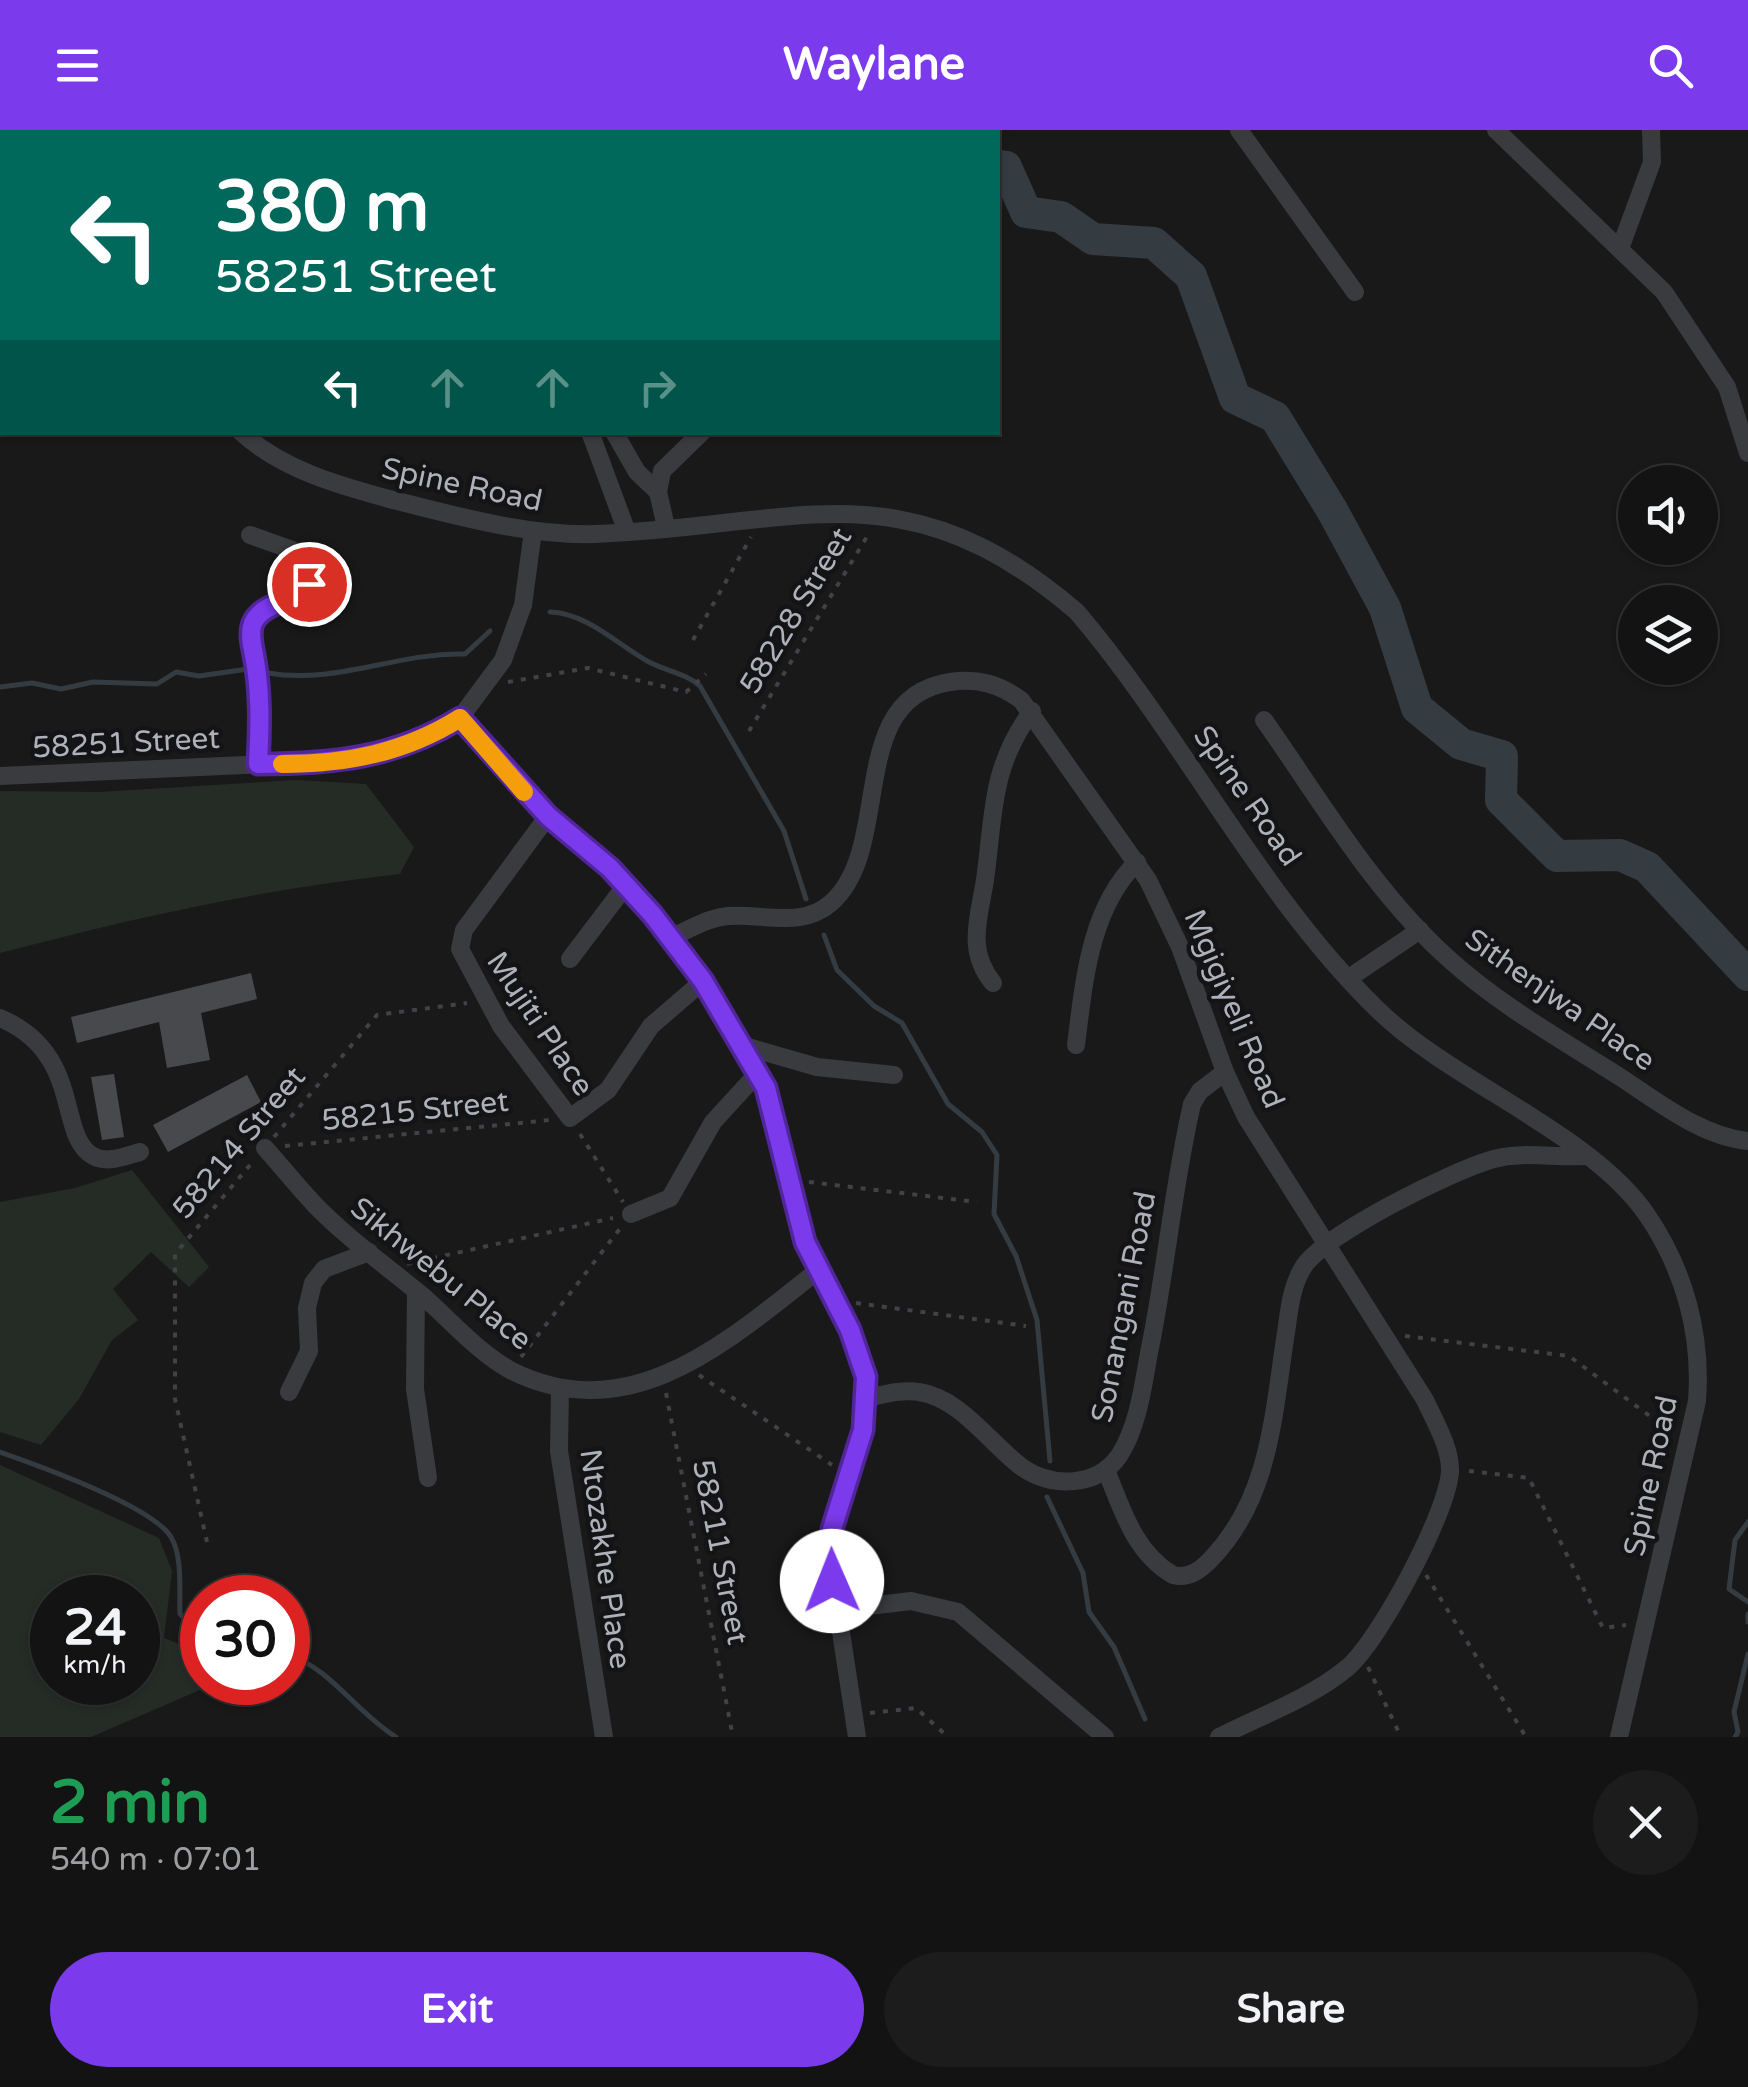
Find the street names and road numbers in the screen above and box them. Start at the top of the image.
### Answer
street label: Spine Road [378,450,546,520]
street label: 58228 Street [732,521,860,701]
street label: Spine Road [1185,719,1309,873]
street label: 58251 Street [31,720,221,766]
street label: Mgigiyeli Road [1175,904,1293,1114]
street label: Sithenjwa Place [1458,921,1662,1079]
street label: Mujiti Place [478,945,602,1103]
street label: 58214 Street [164,1059,314,1227]
street label: 58215 Street [320,1083,510,1139]
street label: Sonangani Road [1083,1188,1165,1426]
street label: Sikhwebu Place [343,1190,539,1358]
street label: Spine Road [1616,1392,1686,1560]
street label: Ntozakhe Place [571,1447,639,1671]
street label: 58211 Street [684,1456,756,1648]

